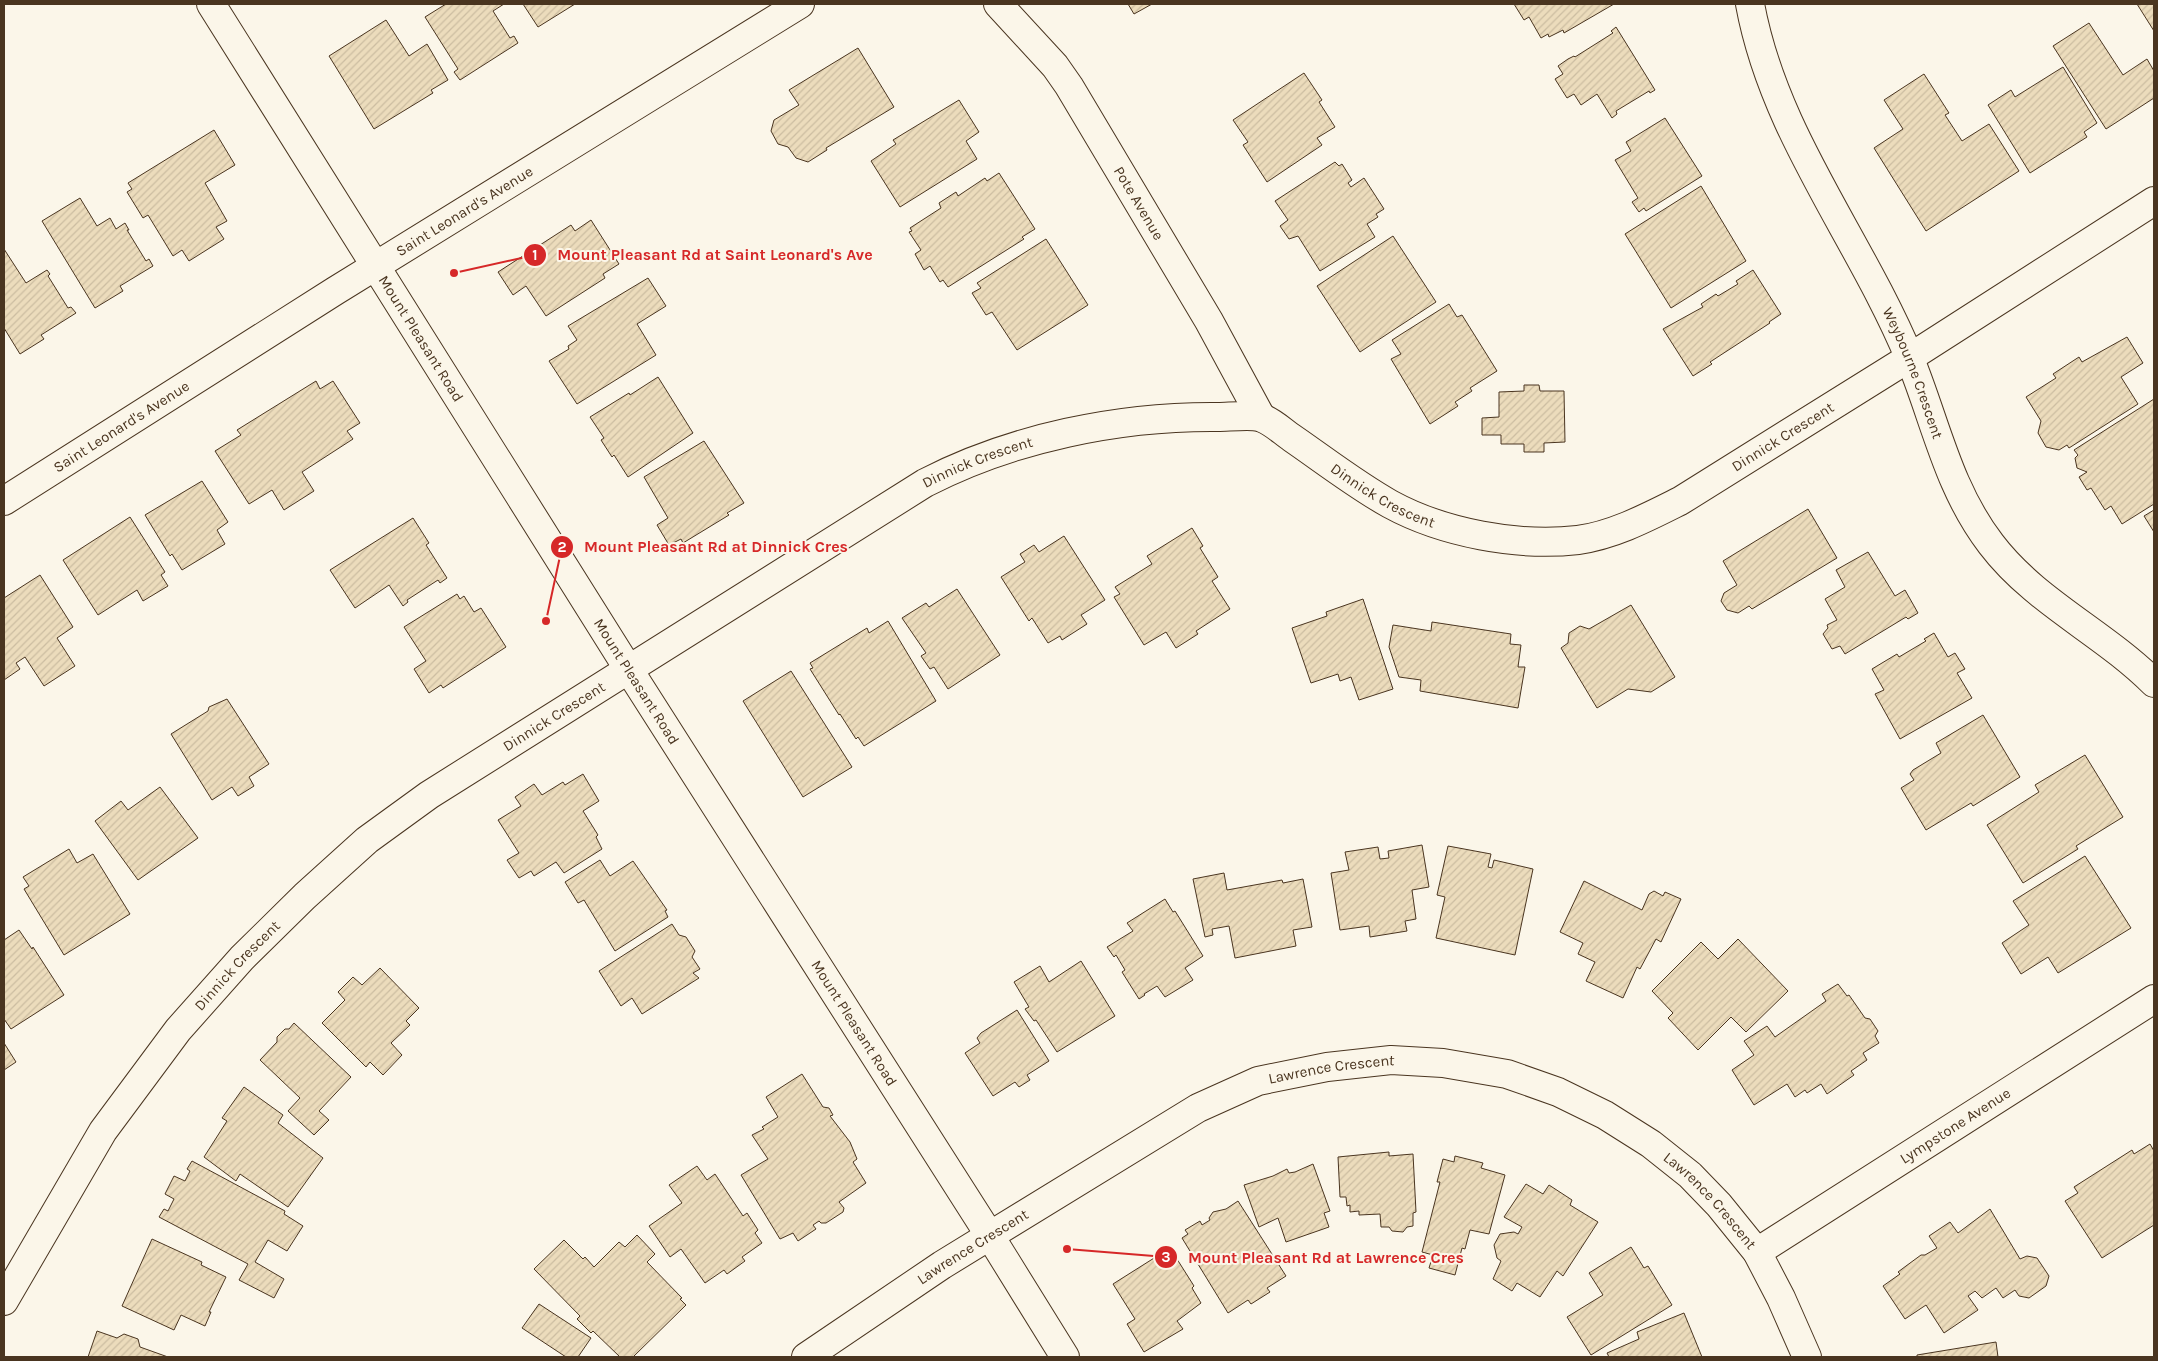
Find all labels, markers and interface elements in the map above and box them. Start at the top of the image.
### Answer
street label: Saint Leonard's Avenue [393,162,536,260]
street label: Pote Avenue [1110,163,1168,243]
callout: Mount Pleasant Rd at Saint Leonard's Ave [522,239,882,270]
text: Mount Pleasant Rd at Saint Leonard's Ave [557,245,873,264]
text: 1 [532,246,538,264]
street label: Mount Pleasant Road [375,272,467,405]
street label: Weybourne Crescent [1879,304,1947,442]
street label: Saint Leonard's Avenue [50,377,193,476]
street label: Dinnick Crescent [1728,398,1837,476]
street label: Dinnick Crescent [919,433,1035,492]
street label: Dinnick Crescent [1327,459,1438,532]
callout: Mount Pleasant Rd at Dinnick Cres [549,531,858,562]
text: Mount Pleasant Rd at Dinnick Cres [584,537,848,556]
text: 2 [557,538,567,556]
street label: Mount Pleasant Road [590,615,683,748]
street label: Dinnick Crescent [500,677,609,755]
street label: Dinnick Crescent [190,916,284,1014]
street label: Mount Pleasant Road [807,957,901,1089]
street label: Lawrence Crescent [1267,1051,1396,1088]
street label: Lympstone Avenue [1896,1084,2014,1168]
street label: Lawrence Crescent [1660,1148,1760,1253]
street label: Lawrence Crescent [914,1205,1032,1288]
callout: Mount Pleasant Rd at Lawrence Cres [1153,1241,1474,1272]
text: 3 [1161,1248,1171,1266]
text: Mount Pleasant Rd at Lawrence Cres [1188,1248,1464,1267]

